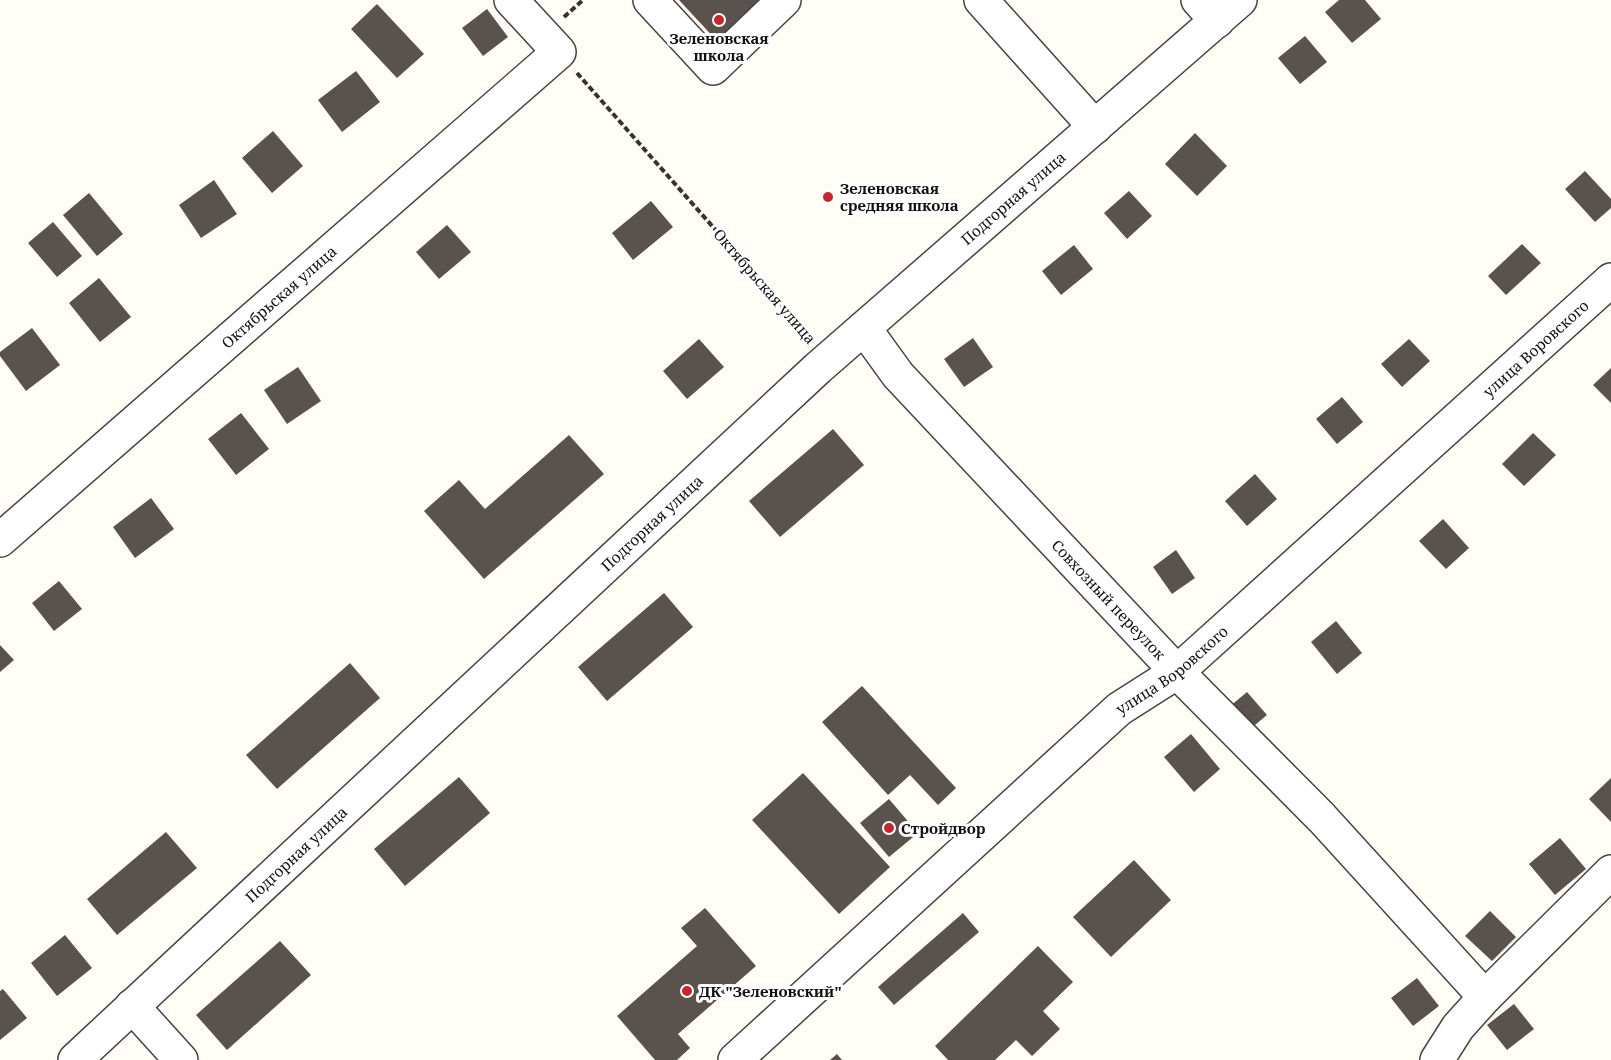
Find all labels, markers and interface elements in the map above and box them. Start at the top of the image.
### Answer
marker: Зеленовская школа [712,13,726,27]
place label: Зеленовская школа [669,28,769,65]
street label: Подгорная улица [956,147,1069,249]
place label: Зеленовская средняя школа [840,178,959,215]
marker: Зеленовская средняя школа [821,190,835,204]
street label: Октябрьская улица [709,224,821,348]
street label: Октябрьская улица [217,241,341,352]
street label: улица Воровского [1478,295,1593,401]
street label: Подгорная улица [596,470,707,575]
street label: Совхозный переулок [1048,535,1170,664]
street label: улица Воровского [1112,621,1232,719]
street label: Подгорная улица [241,802,351,907]
place label: Стройдвор [901,818,986,838]
marker: Стройдвор [882,821,896,835]
place label: ДК "Зеленовский" [699,981,842,1001]
marker: ДК "Зеленовский" [680,984,694,998]

